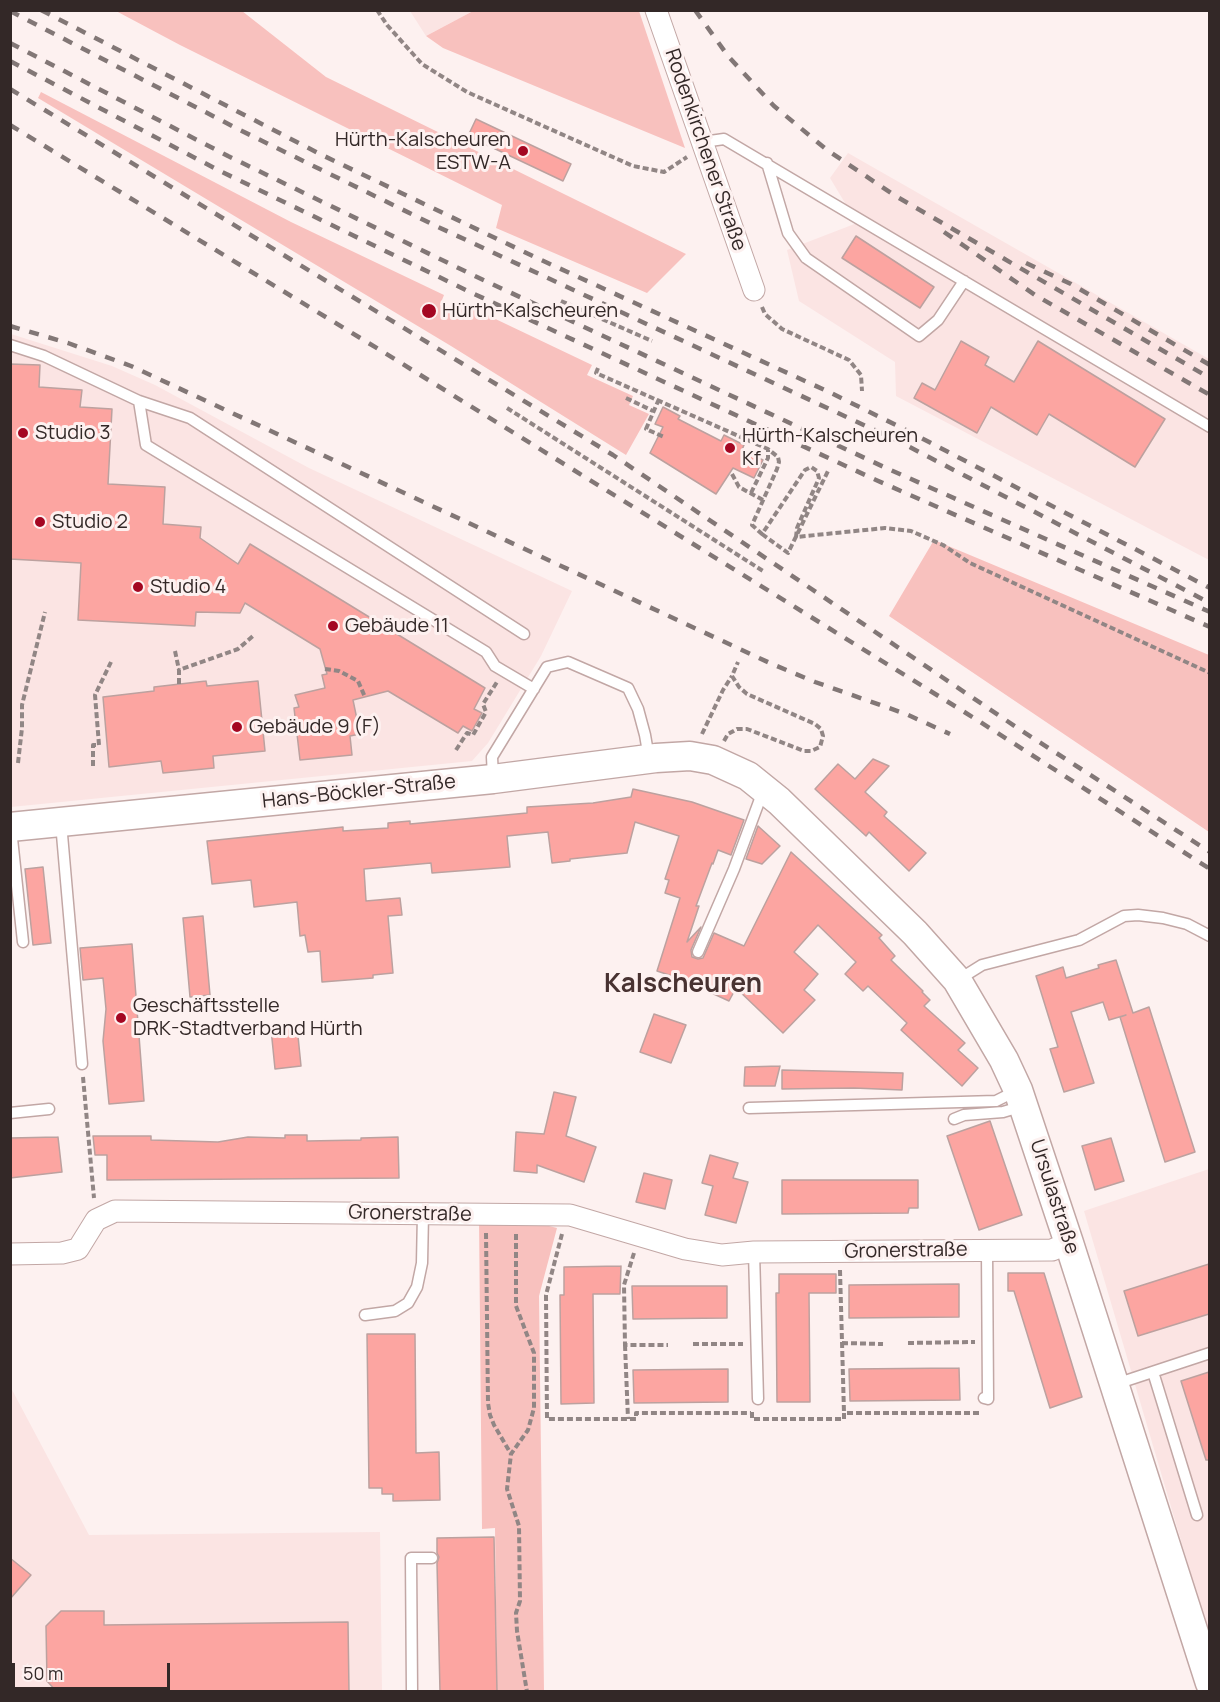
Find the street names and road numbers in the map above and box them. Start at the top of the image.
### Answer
street label: Rodenkirchener Straße [659,46,751,254]
street label: Hans-Böckler-Straße [261,770,457,814]
street label: Ursulastraße [1024,1137,1084,1257]
street label: Gronerstraße [348,1201,472,1227]
street label: Gronerstraße [844,1238,968,1264]

